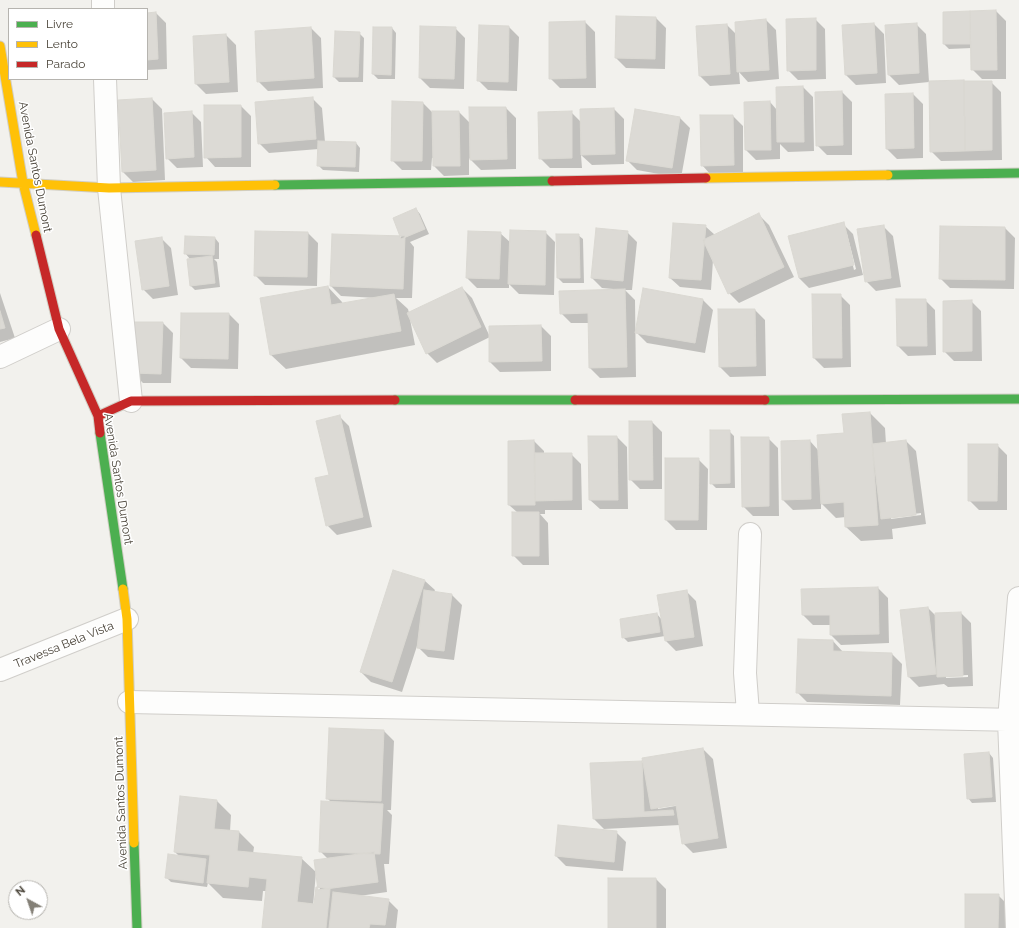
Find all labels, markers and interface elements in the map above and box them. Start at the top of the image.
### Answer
legend [8,8,148,80]
text: Livre [46,17,73,31]
text: Lento [46,37,78,51]
text: Parado [46,57,85,71]
street label: Avenida Santos Dumont [15,100,55,234]
street label: Avenida Santos Dumont [100,412,136,546]
street label: Travessa Bela Vista [12,618,116,672]
street label: Avenida Santos Dumont [111,736,131,870]
north arrow [8,880,48,920]
text: N [13,884,28,899]

